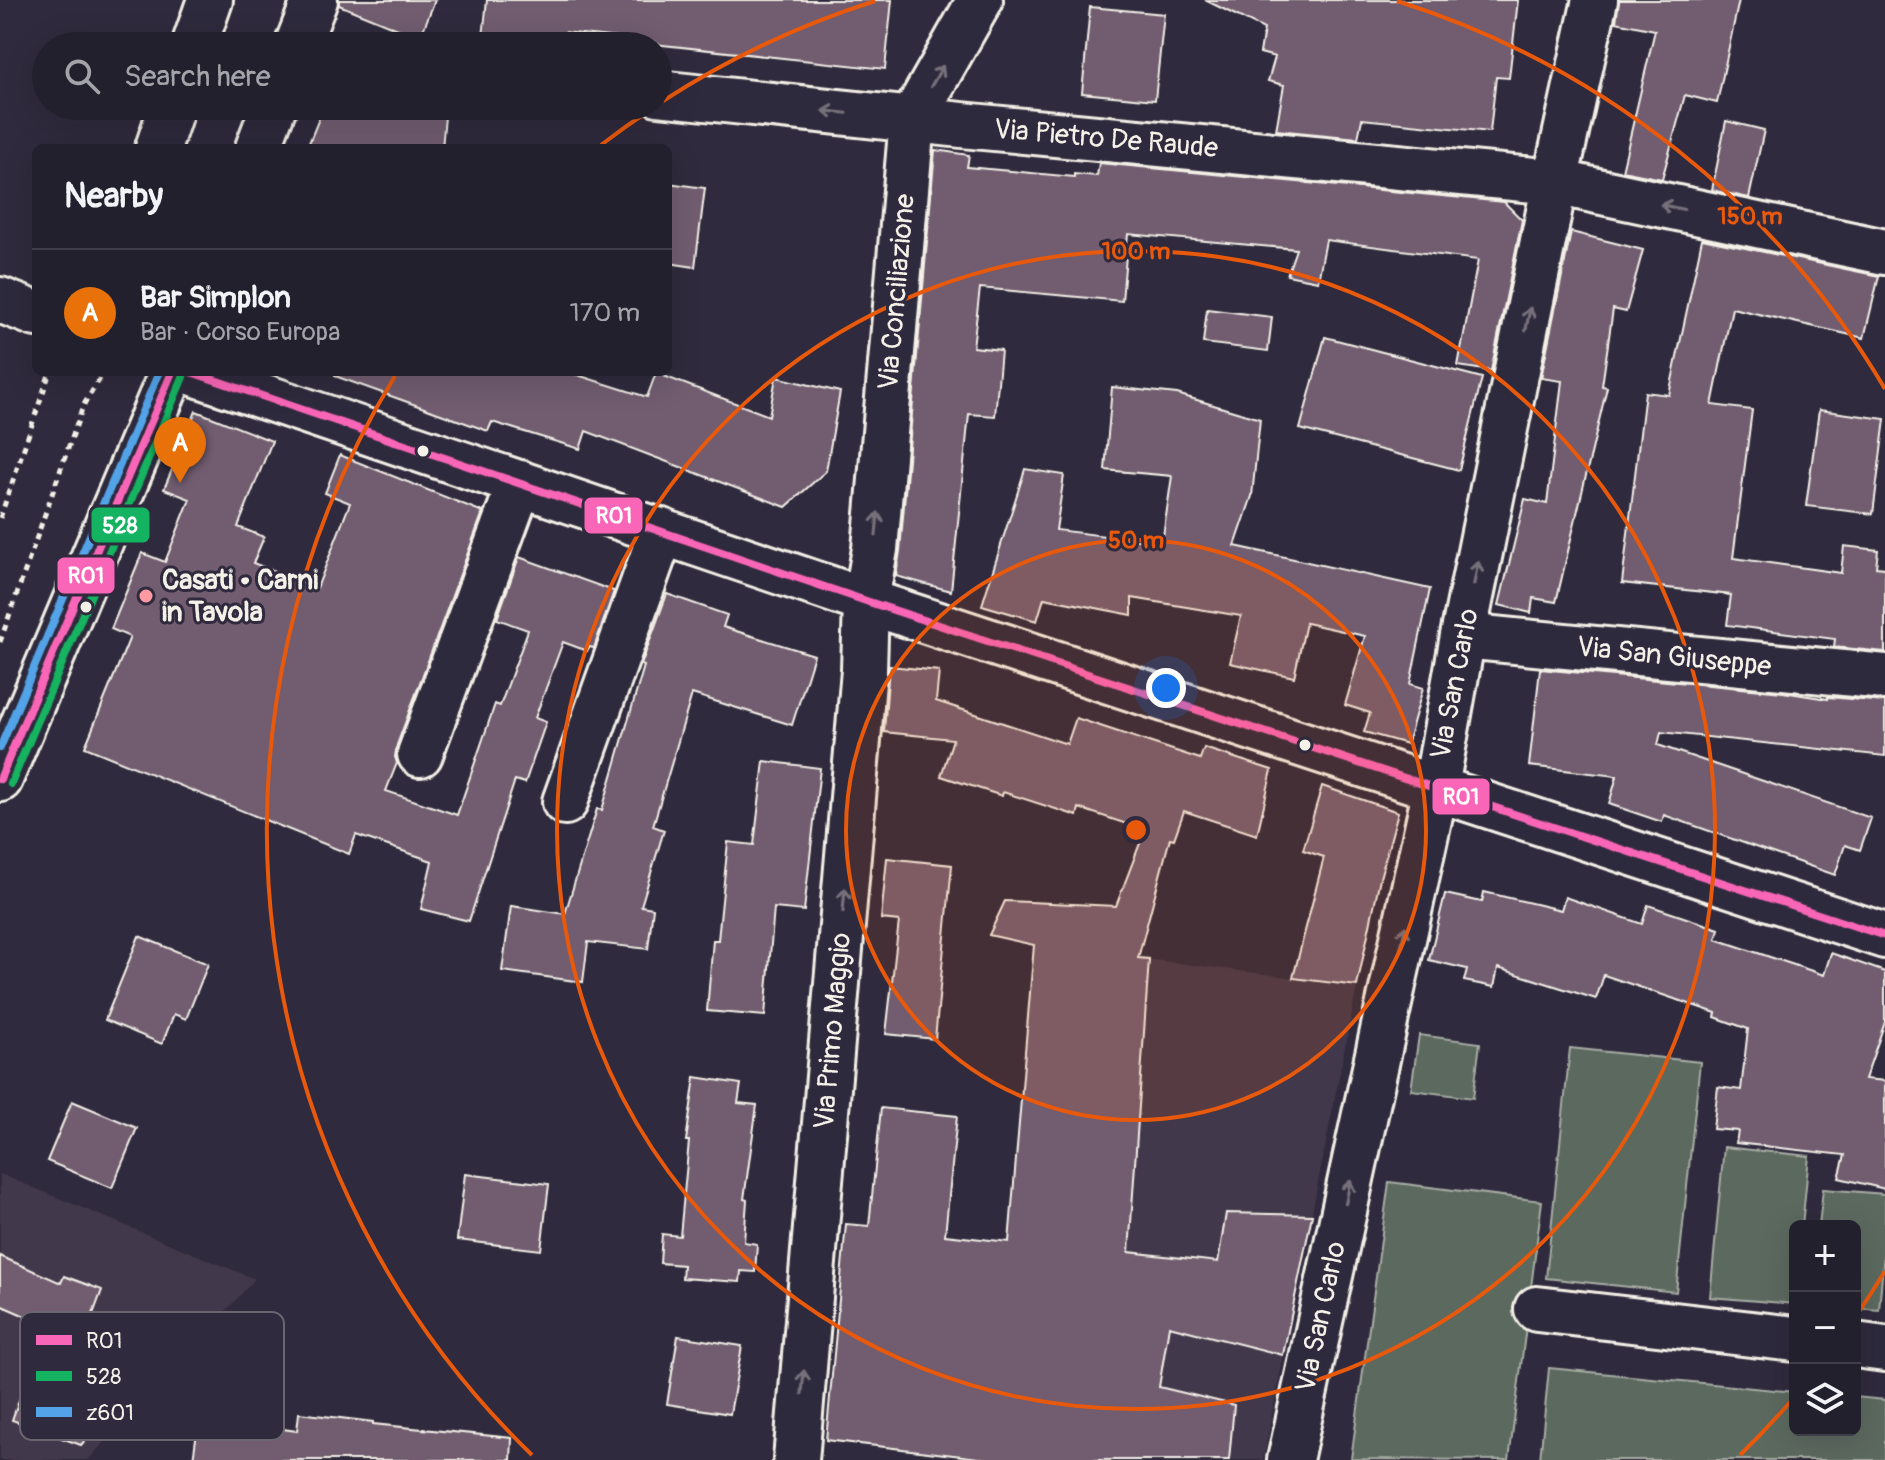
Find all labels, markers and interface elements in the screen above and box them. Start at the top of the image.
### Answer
search box [32,32,672,120]
icon: search [60,54,104,98]
text: Search here [124,58,271,95]
one-way arrow [929,65,945,88]
one-way arrow [822,104,849,119]
street label: Via Pietro De Raude [992,112,1220,166]
text: Nearby [64,175,163,218]
street label: Via Conciliazione [871,192,923,391]
one-way arrow [1659,199,1685,214]
text: 150 m [1717,202,1783,231]
text: 100 m [1102,237,1170,266]
text: Bar Simplon [140,279,291,316]
text: A [82,297,98,329]
text: 170 m [570,297,640,329]
one-way arrow [1521,306,1536,332]
text: Bar · Corso Europa [140,316,340,348]
pin: A [154,417,206,483]
unlabelled marker [415,443,431,459]
line badge: R01 [583,496,644,535]
text: R01 [596,502,632,530]
line badge: 528 [90,506,151,544]
one-way arrow [870,511,885,538]
text: 528 [102,512,138,540]
text: 50 m [1108,526,1164,555]
line badge: R01 [56,556,116,595]
one-way arrow [1469,561,1484,587]
text: R01 [68,562,104,590]
place label: Casati • Carni in Tavola [162,563,318,630]
marker: Casati • Carni in Tavola [137,587,155,605]
unlabelled marker [78,599,94,615]
street label: Via San Carlo [1423,605,1487,763]
street label: Via San Giuseppe [1575,629,1773,685]
your location [1146,668,1186,708]
unlabelled marker [1297,737,1313,753]
line badge: R01 [1431,777,1491,816]
text: R01 [1443,783,1479,811]
centre of rings [1122,816,1150,844]
one-way arrow [837,887,852,914]
one-way arrow [1396,926,1411,951]
street label: Via Primo Maggio [807,931,859,1131]
one-way arrow [1341,1180,1356,1205]
map controls [1789,1220,1861,1436]
button: + [1789,1220,1861,1292]
street label: Via San Carlo [1288,1238,1354,1396]
button: − [1789,1292,1861,1364]
legend [20,1312,284,1440]
text: R01 [86,1327,122,1355]
text: 528 [86,1363,121,1391]
button: layers [1789,1364,1861,1436]
one-way arrow [796,1369,811,1396]
text: z601 [86,1399,134,1427]

